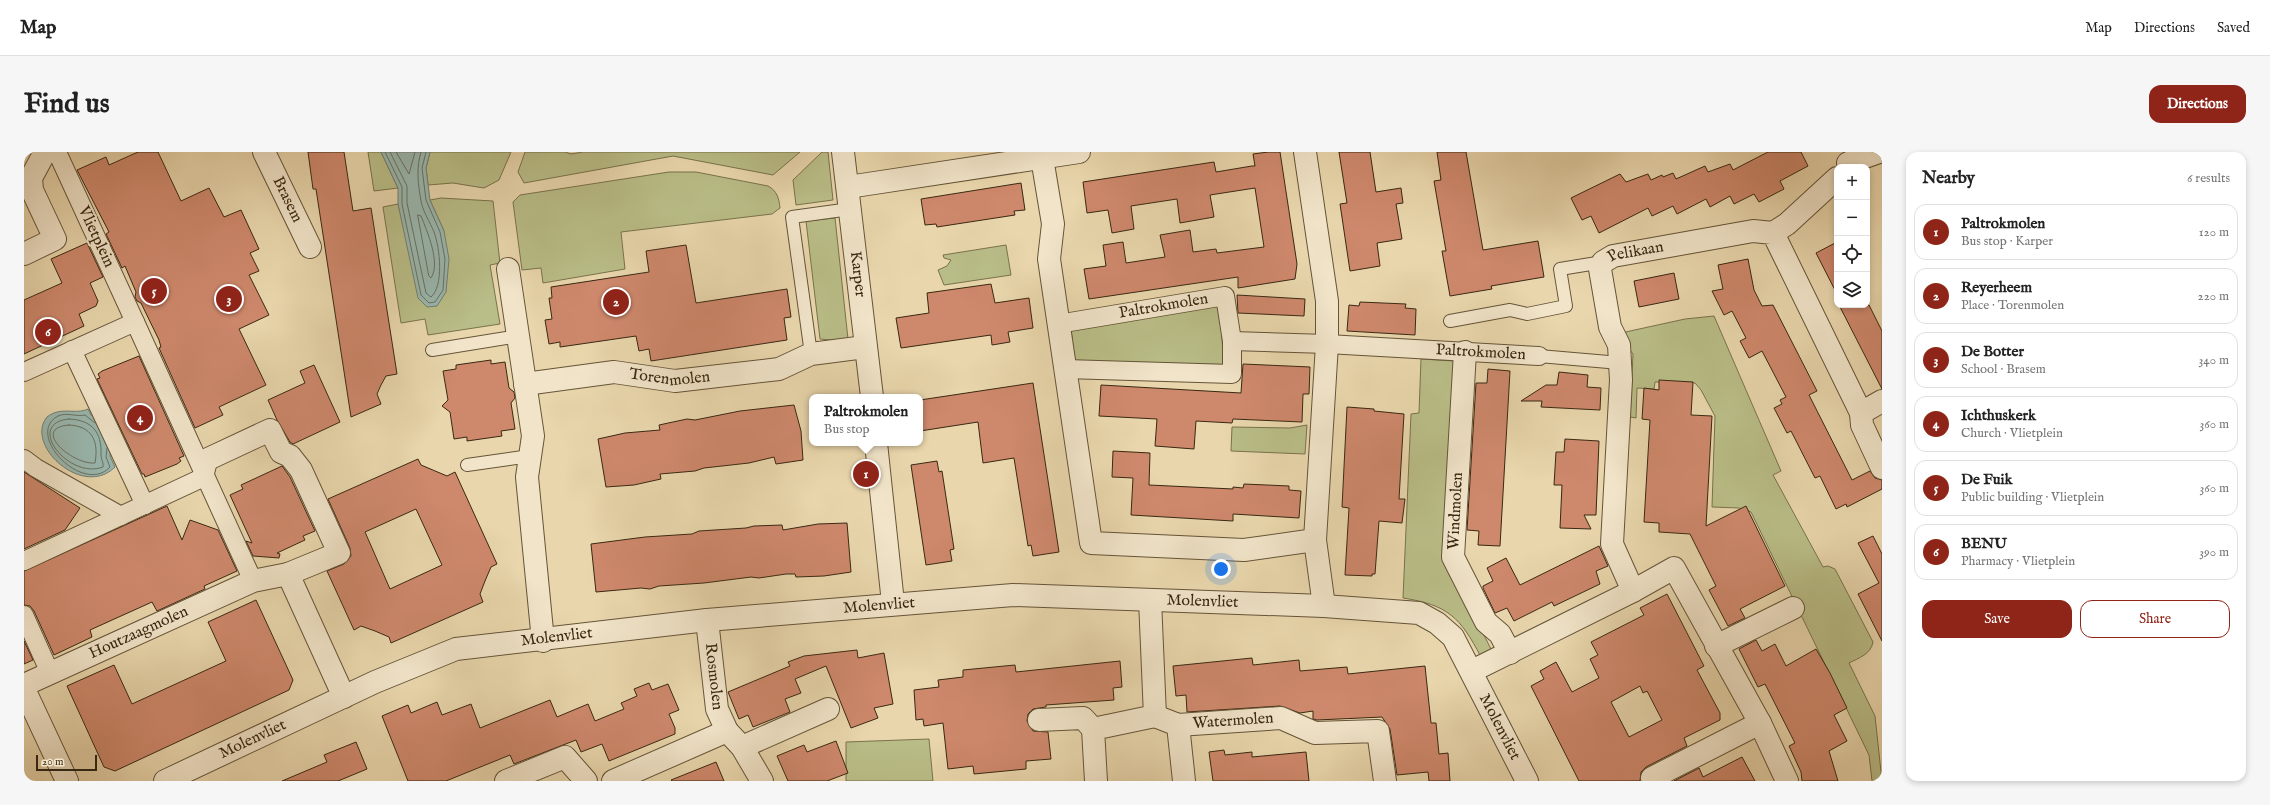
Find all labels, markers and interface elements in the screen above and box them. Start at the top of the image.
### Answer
text: Map [20,16,56,40]
text: Map [2085,19,2112,37]
text: Directions [2134,19,2195,37]
text: Saved [2217,19,2250,37]
button: Directions [2149,85,2246,123]
text: Find us [24,87,110,122]
map controls [1834,164,1870,308]
button: + [1834,164,1870,200]
text: Nearby [1922,168,1975,189]
text: 6 results [2187,170,2230,187]
street label: Brasem [267,173,307,226]
button: − [1834,200,1870,236]
street label: Vlietplein [73,202,119,271]
text: Paltrokmolen [1961,214,2045,233]
text: 1 [1934,224,1938,241]
text: 120 m [2199,224,2229,241]
text: Bus stop · Karper [1961,233,2053,250]
button: locate [1834,236,1870,272]
street label: Pelikaan [1604,237,1666,267]
street label: Karper [845,250,870,298]
button: layers [1834,272,1870,308]
pin: 5 [141,276,167,306]
text: Reyerheem [1961,278,2032,297]
pin: 3 [216,284,242,314]
pin: 2 [603,287,629,317]
text: 2 [1933,288,1939,305]
text: 220 m [2198,288,2229,305]
street label: Paltrokmolen [1117,289,1210,324]
text: Place · Torenmolen [1961,297,2064,314]
pin: 6 [35,317,61,347]
street label: Paltrokmolen [1435,340,1527,365]
text: De Botter [1961,342,2024,361]
text: 3 [1934,352,1938,369]
text: 340 m [2199,352,2229,369]
text: School · Brasem [1961,361,2046,378]
street label: Torenmolen [628,364,712,392]
popup [809,394,923,446]
text: Paltrokmolen [824,402,908,421]
pin: 4 [127,403,153,433]
text: Ichthuskerk [1961,406,2036,425]
text: 4 [1933,416,1939,433]
text: 360 m [2199,416,2229,433]
text: Bus stop [824,421,870,438]
text: Church · Vlietplein [1961,425,2063,442]
pin: 1 [853,459,879,489]
text: De Fuik [1961,470,2012,489]
street label: Windmolen [1444,471,1468,550]
text: 5 [1934,480,1938,497]
text: 360 m [2199,480,2229,497]
text: Public building · Vlietplein [1961,489,2104,506]
text: BENU [1961,534,2007,553]
text: 6 [1933,544,1939,561]
text: 390 m [2199,544,2229,561]
text: Pharmacy · Vlietplein [1961,553,2075,570]
your location [1211,559,1231,579]
street label: Molenvliet [1166,590,1239,613]
street label: Molenvliet [842,593,916,619]
button: Save [1922,600,2072,638]
button: Share [2080,600,2230,638]
street label: Houtzaagmolen [86,602,192,664]
street label: Molenvliet [520,623,594,651]
street label: Rosmolen [700,642,727,712]
street label: Molenvliet [1474,691,1525,764]
street label: Watermolen [1192,708,1275,734]
street label: Molenvliet [216,715,290,764]
scale bar [36,753,97,772]
text: 20 m [42,755,63,769]

